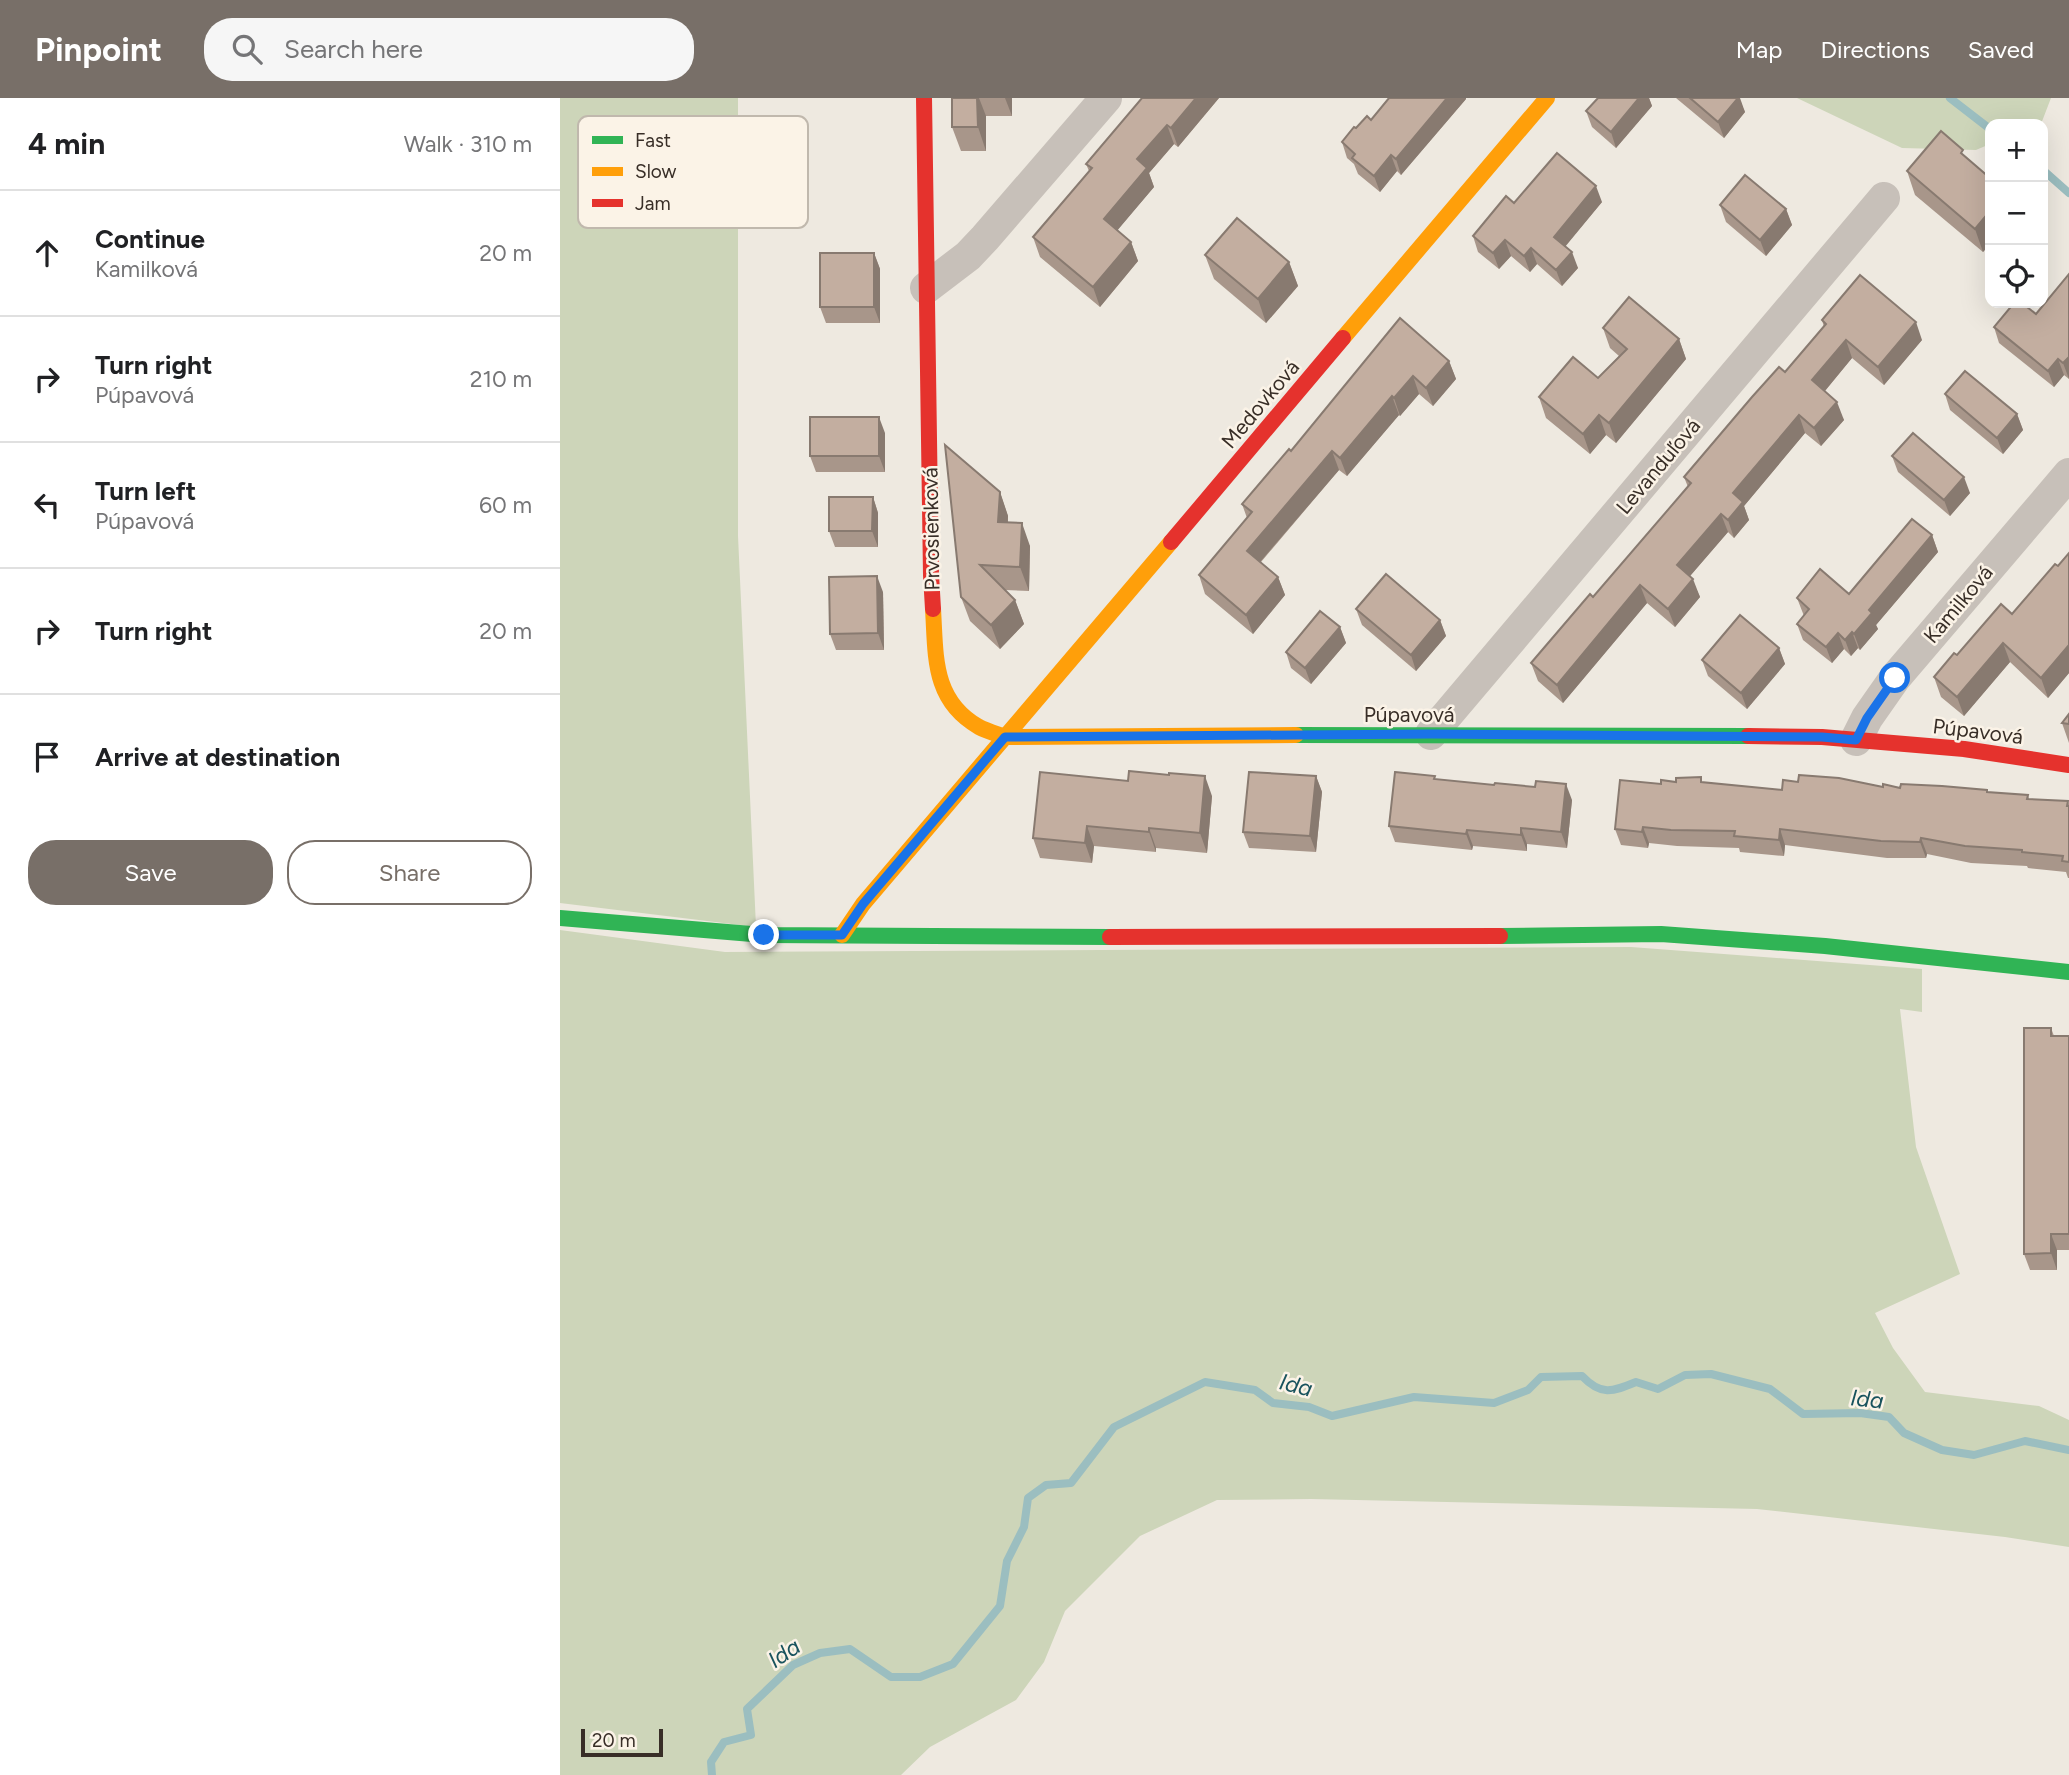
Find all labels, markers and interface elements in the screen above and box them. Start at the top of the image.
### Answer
search box [204,18,694,81]
text: Pinpoint [35,30,162,69]
icon: search [228,30,266,68]
text: Search here [284,33,423,65]
text: Map [1736,35,1782,64]
text: Directions [1820,35,1930,64]
text: Saved [1968,35,2034,64]
legend [578,116,808,228]
map controls [1985,119,2048,308]
button: + [1985,119,2048,182]
text: 4 min [28,125,105,162]
text: Fast [635,129,671,152]
text: Walk · 310 m [404,130,532,158]
text: Slow [635,160,677,183]
button: − [1985,182,2048,245]
text: Jam [635,192,671,215]
text: Continue [95,223,205,255]
icon: ahead [28,234,66,272]
text: 20 m [479,239,532,267]
button: locate [1985,245,2048,308]
text: Kamilková [95,255,198,283]
text: Turn right [95,349,212,381]
street label: Medovková [1216,355,1304,453]
icon: right [28,360,66,398]
text: 210 m [470,365,532,393]
text: Púpavová [95,381,194,409]
street label: Levanduľová [1611,413,1705,519]
street label: Prvosienková [917,467,945,591]
text: Turn left [95,475,196,507]
icon: left [28,486,66,524]
text: 60 m [479,491,532,519]
text: Púpavová [95,507,194,535]
street label: Kamilková [1918,560,1998,648]
icon: right [28,612,66,650]
text: Turn right [95,615,212,647]
text: 20 m [479,617,532,645]
route start [1879,662,1910,693]
street label: Púpavová [1364,702,1454,727]
street label: Púpavová [1931,713,2025,749]
icon: arrive [28,738,66,776]
text: Arrive at destination [95,741,340,773]
button: Save [28,840,273,905]
button: Share [287,840,532,905]
route end [748,919,779,950]
water label: Ida [1276,1367,1316,1403]
water label: Ida [1849,1383,1885,1415]
water label: Ida [762,1632,806,1674]
scale bar [581,1726,663,1758]
text: 20 m [592,1729,636,1752]

